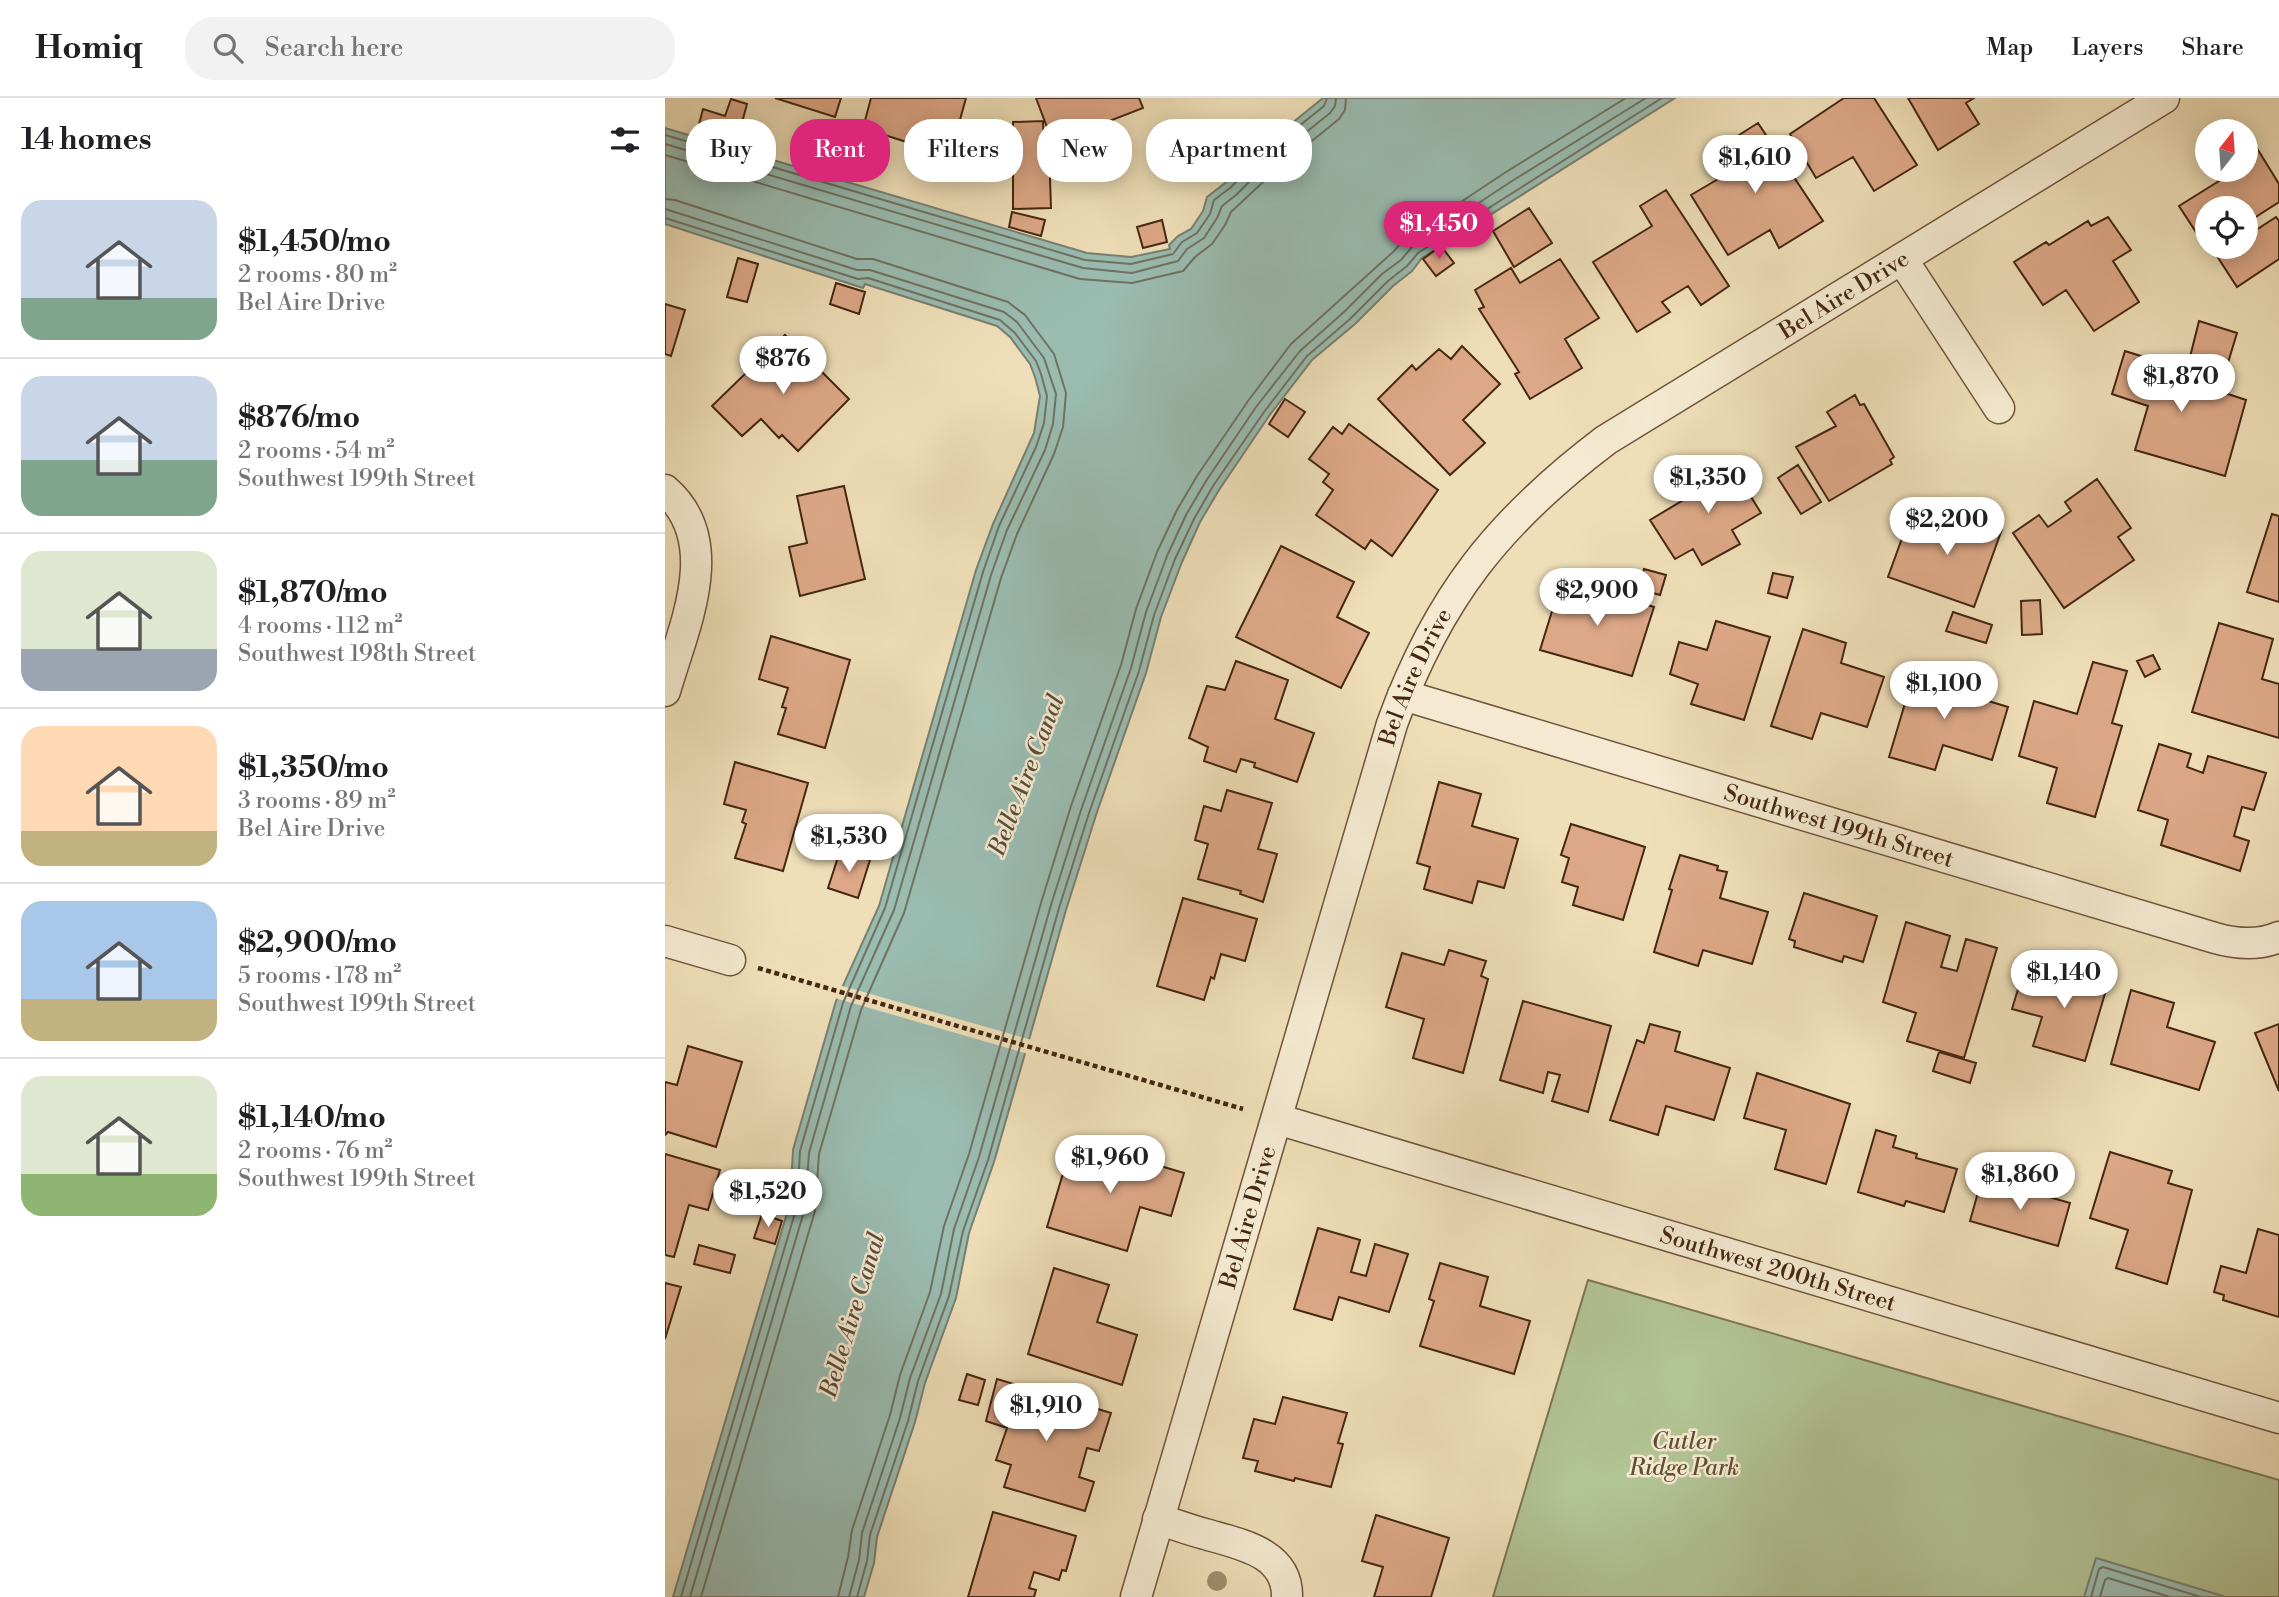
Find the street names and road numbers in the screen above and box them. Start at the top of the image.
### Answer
street label: Bel Aire Drive [1773,245,1914,346]
street label: Bel Aire Drive [1373,603,1458,750]
street label: Southwest 199th Street [1720,779,1957,874]
street label: Bel Aire Drive [1214,1143,1283,1293]
street label: Southwest 200th Street [1657,1221,1899,1318]

